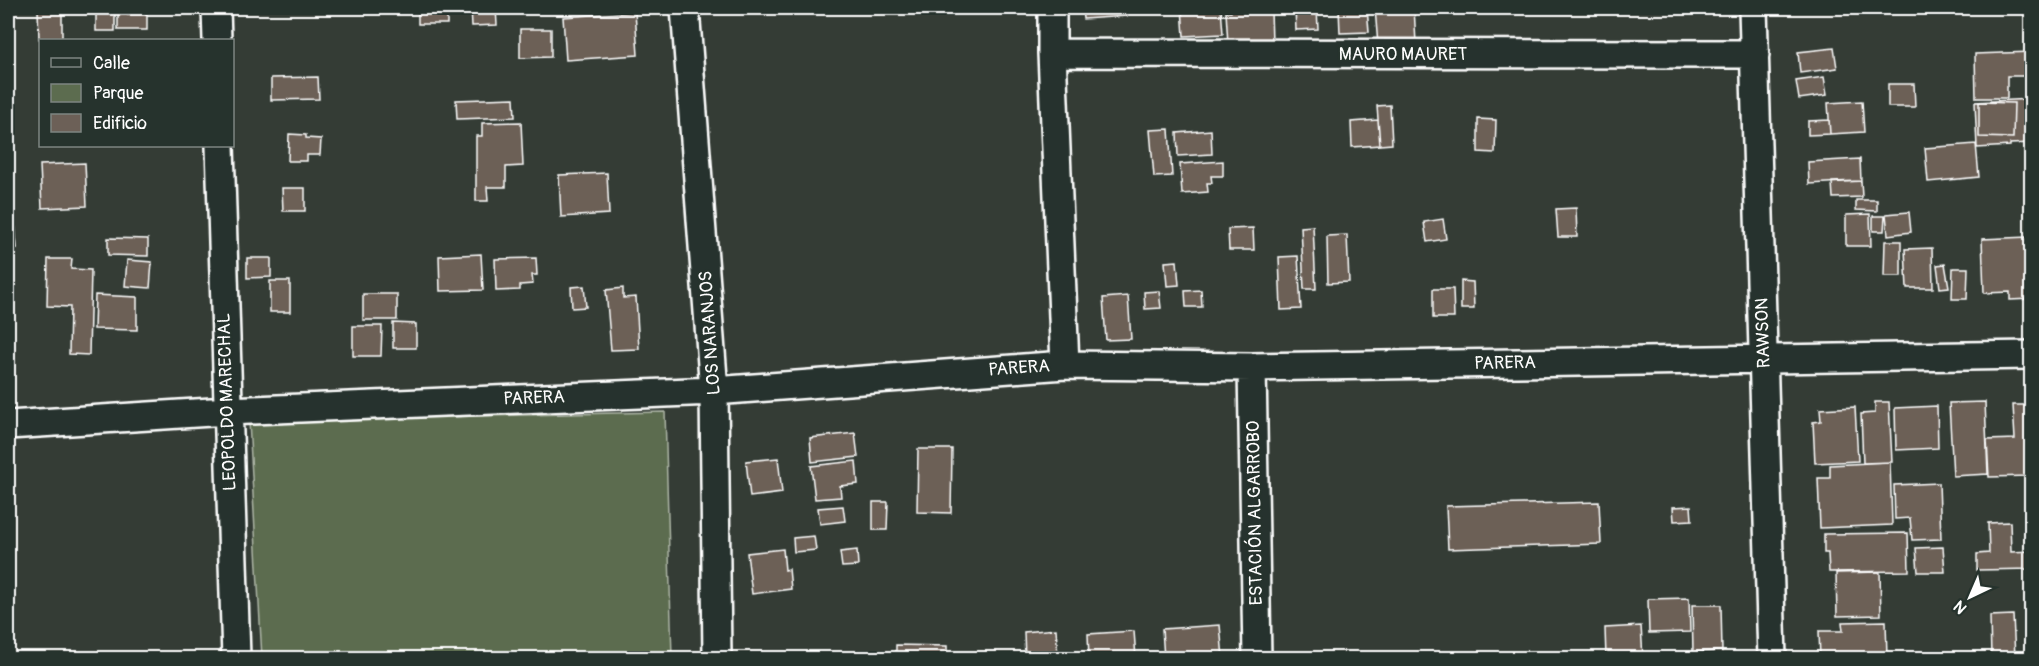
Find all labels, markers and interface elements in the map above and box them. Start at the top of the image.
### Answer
legend [39,39,234,147]
street label: MAURO MAURET [1339,43,1467,66]
text: Calle [93,52,130,75]
text: Parque [93,82,143,105]
text: Edificio [93,112,147,135]
street label: LOS NARANJOS [694,270,726,396]
street label: RAWSON [1750,297,1776,369]
street label: LEOPOLDO MARECHAL [212,313,242,491]
street label: PARERA [1474,351,1536,375]
street label: PARERA [988,354,1051,382]
street label: PARERA [503,385,565,411]
street label: ESTACIÓN ALGARROBO [1241,420,1268,606]
north arrow [1940,567,2000,627]
text: N [1949,596,1971,618]

